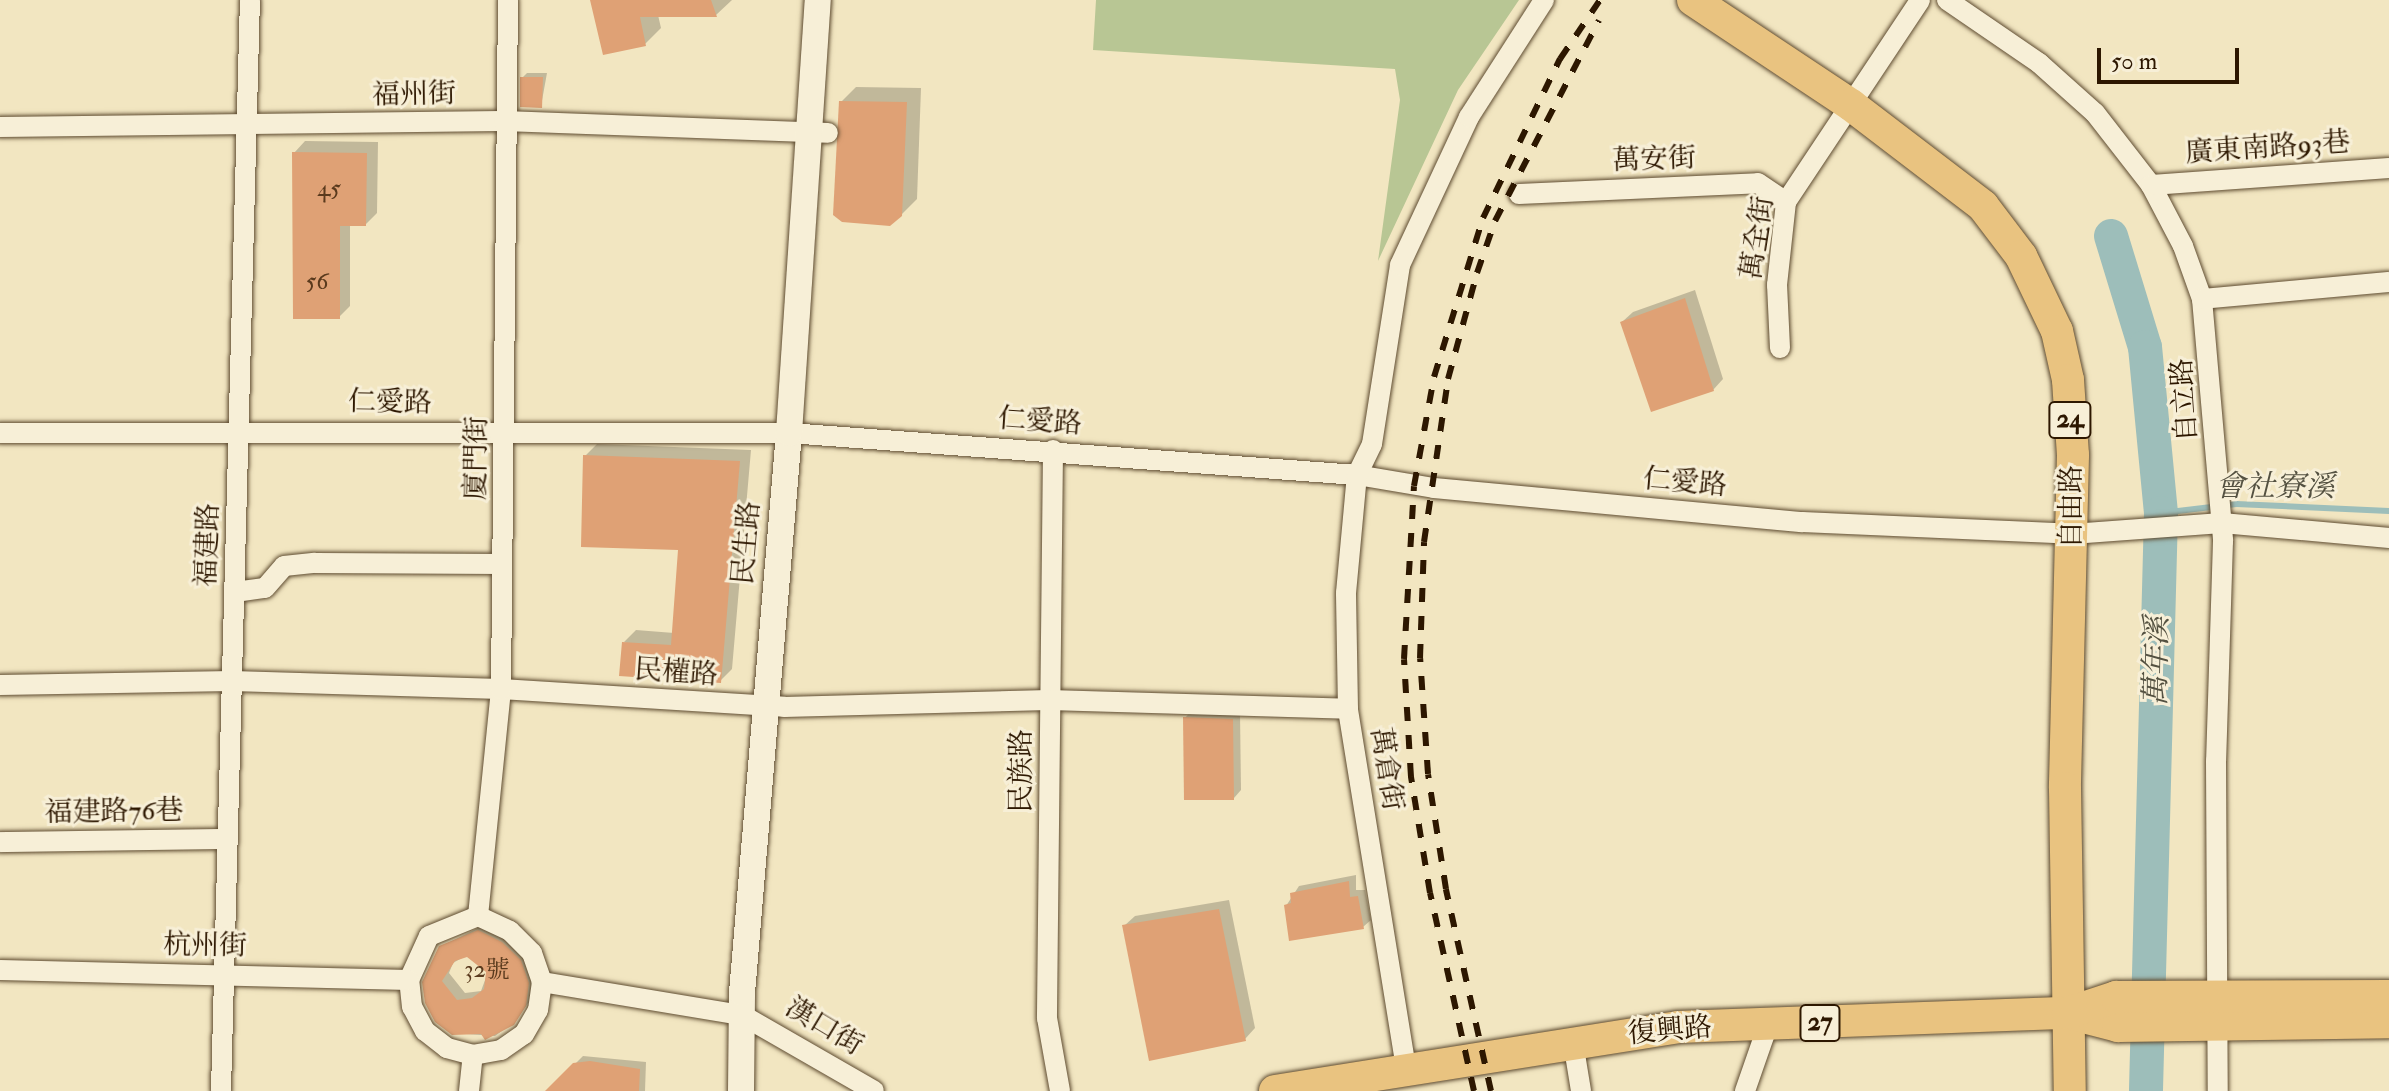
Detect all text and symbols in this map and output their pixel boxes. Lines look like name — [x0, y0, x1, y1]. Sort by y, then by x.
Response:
scale bar — [2101, 32, 2243, 82]
text: 50 m — [2111, 46, 2157, 77]
street label: 福州街 — [372, 77, 456, 113]
street label: 廣東南路93巷 — [2184, 125, 2352, 171]
street label: 萬安街 — [1611, 142, 1697, 178]
house number: 45 — [317, 175, 341, 203]
street label: 萬全街 — [1735, 194, 1781, 282]
house number: 56 — [306, 268, 328, 296]
street label: 自立路 — [2165, 357, 2205, 443]
street label: 仁愛路 — [348, 385, 432, 421]
road number: 24 — [2048, 398, 2092, 442]
street label: 仁愛路 — [997, 402, 1083, 442]
street label: 廈門街 — [459, 416, 495, 500]
street label: 仁愛路 — [1642, 463, 1728, 503]
street label: 自由路 — [2055, 465, 2089, 549]
water label: 會社寮溪 — [2215, 469, 2335, 505]
street label: 民生路 — [727, 500, 767, 586]
street label: 福建路 — [190, 502, 226, 588]
water label: 萬年溪 — [2138, 616, 2176, 706]
street label: 民權路 — [633, 653, 719, 693]
street label: 萬倉街 — [1363, 725, 1409, 813]
street label: 民族路 — [1005, 729, 1039, 813]
street label: 福建路76巷 — [44, 794, 184, 830]
street label: 杭州街 — [163, 928, 247, 964]
house number: 32號 — [464, 956, 510, 984]
street label: 漢口街 — [779, 991, 869, 1063]
road number: 27 — [1798, 1001, 1842, 1045]
street label: 復興路 — [1627, 1011, 1713, 1051]

